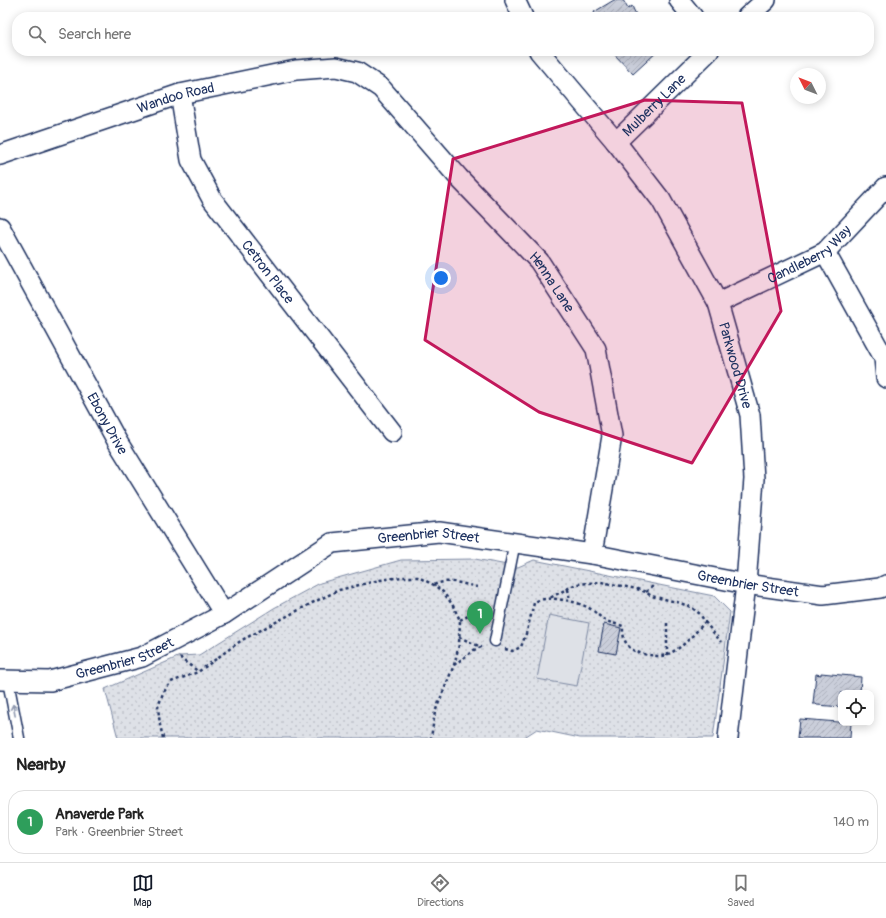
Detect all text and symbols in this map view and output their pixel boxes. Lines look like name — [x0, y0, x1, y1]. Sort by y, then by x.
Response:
search box — [12, 12, 874, 56]
icon: search — [26, 23, 48, 45]
text: Search here — [58, 25, 131, 44]
north arrow — [790, 68, 826, 104]
street label: Mulberry Lane — [619, 70, 689, 140]
street label: Wandoo Road — [135, 79, 216, 116]
street label: Candleberry Way — [764, 221, 854, 287]
street label: Cetron Place — [238, 236, 298, 307]
street label: Henna Lane — [526, 248, 578, 315]
your location — [431, 268, 451, 288]
street label: Parkwood Drive — [715, 320, 756, 410]
street label: Ebony Drive — [84, 390, 132, 458]
street label: Greenbrier Street — [377, 524, 481, 547]
street label: Greenbrier Street — [696, 566, 800, 600]
pin: 1 — [467, 601, 493, 634]
street label: Greenbrier Street — [74, 633, 177, 683]
map controls — [838, 690, 874, 726]
button: locate — [838, 690, 874, 726]
one-way arrow — [9, 704, 17, 717]
text: Nearby — [16, 754, 65, 775]
text: Anaverde Park — [55, 805, 144, 824]
text: 1 — [27, 814, 33, 830]
text: 140 m — [833, 814, 869, 830]
text: Park · Greenbrier Street — [55, 824, 183, 840]
tab: Map — [132, 872, 154, 909]
tab: Directions — [417, 872, 464, 909]
tab: Saved — [727, 872, 754, 909]

